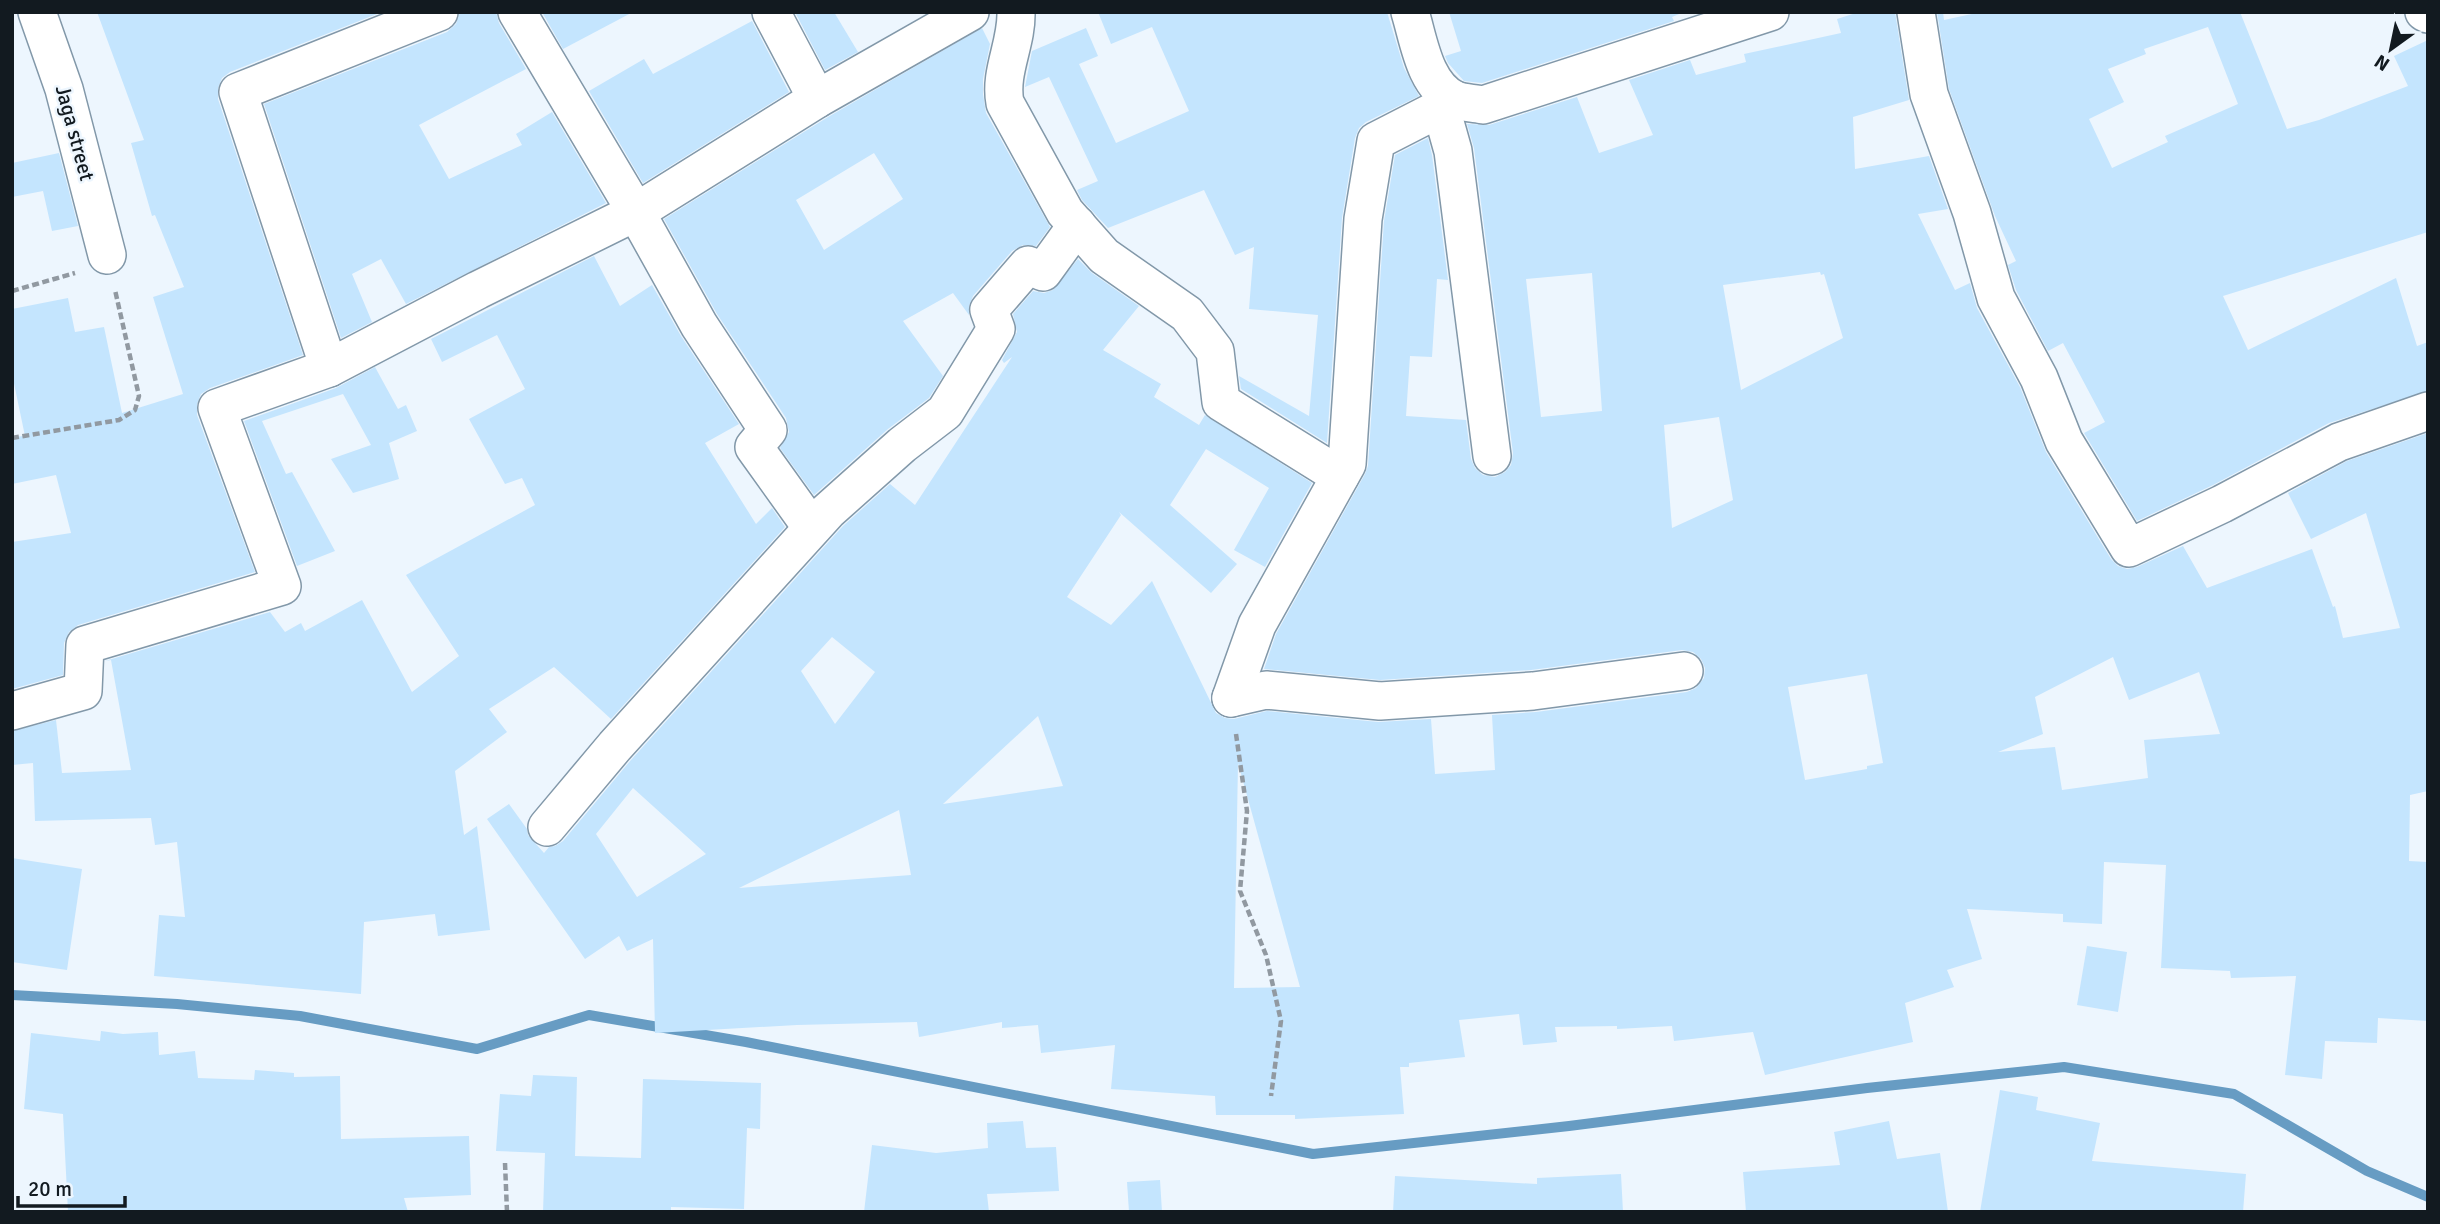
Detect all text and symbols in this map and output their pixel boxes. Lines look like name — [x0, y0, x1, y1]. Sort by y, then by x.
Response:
north arrow — [2356, 14, 2426, 84]
text: N — [2370, 49, 2394, 76]
street label: Jaga street — [50, 82, 100, 184]
scale bar — [18, 1164, 124, 1208]
text: 20 m — [28, 1176, 72, 1202]

